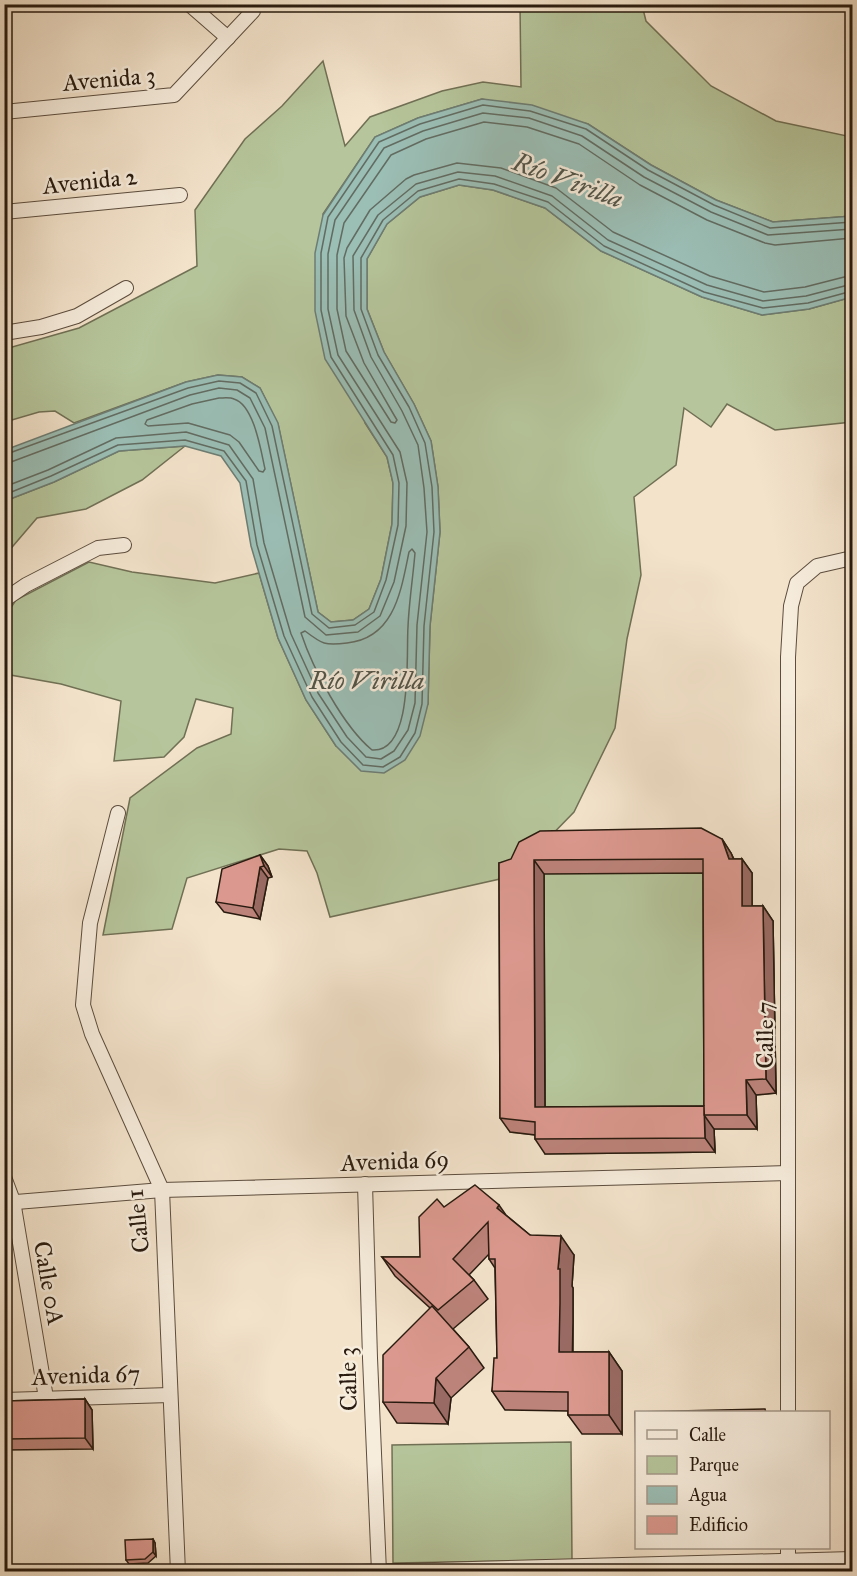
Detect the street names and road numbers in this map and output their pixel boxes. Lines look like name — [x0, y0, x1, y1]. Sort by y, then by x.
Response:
street label: Avenida 3 — [60, 60, 157, 98]
street label: Avenida 2 — [40, 161, 139, 201]
street label: Calle 7 — [750, 1001, 780, 1069]
street label: Avenida 69 — [339, 1144, 450, 1178]
street label: Calle 1 — [120, 1188, 156, 1254]
street label: Calle 0A — [27, 1239, 71, 1327]
street label: Calle 3 — [332, 1346, 364, 1412]
street label: Avenida 67 — [30, 1358, 141, 1392]

